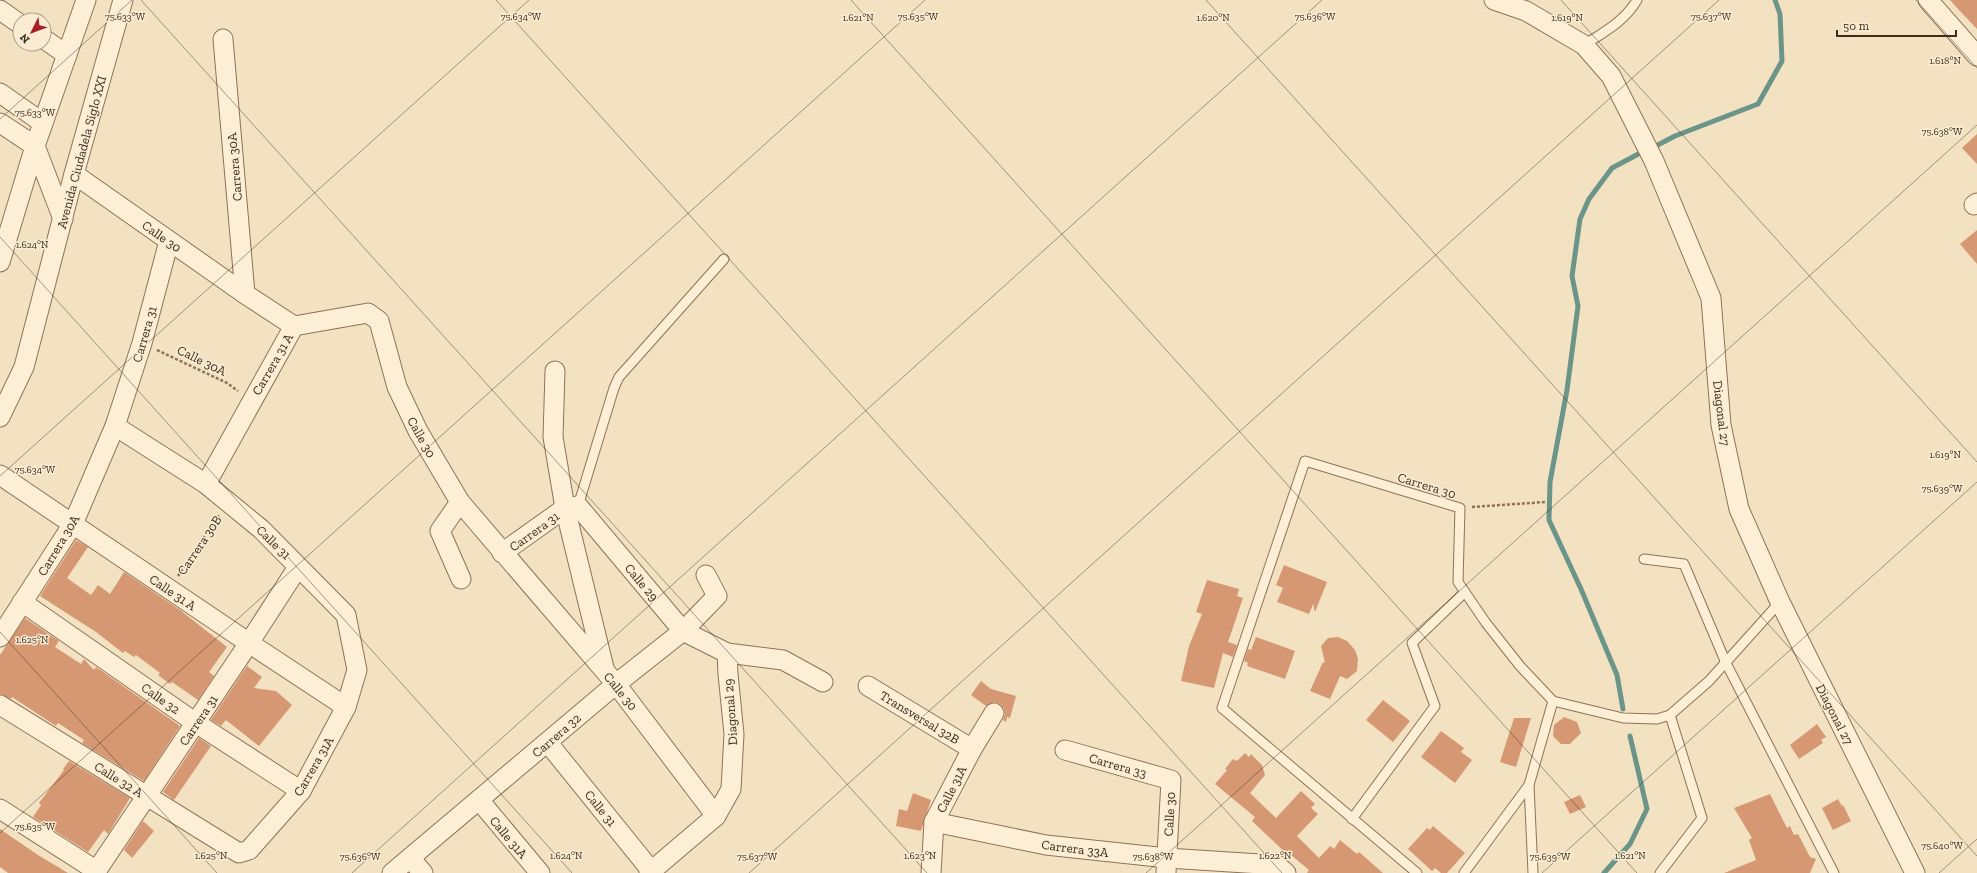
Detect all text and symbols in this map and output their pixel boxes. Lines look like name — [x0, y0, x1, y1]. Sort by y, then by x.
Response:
text: 75.633°W — [105, 11, 146, 23]
text: 75.634°W — [501, 11, 542, 23]
text: 75.635°W — [898, 11, 939, 23]
text: 75.636°W — [1295, 11, 1336, 23]
text: 75.637°W — [1691, 11, 1732, 23]
north arrow — [12, 12, 52, 52]
text: 1.621°N — [842, 12, 874, 24]
text: 1.620°N — [1196, 12, 1230, 24]
text: 1.619°N — [1551, 12, 1583, 24]
scale bar — [1837, 12, 1956, 38]
text: 50 m — [1843, 19, 1870, 33]
text: N — [17, 30, 33, 46]
text: 1.618°N — [1929, 55, 1961, 67]
street label: Avenida Ciudadela Siglo XXI — [54, 74, 109, 230]
text: 75.633°W — [15, 107, 56, 119]
text: 75.638°W — [1922, 126, 1963, 138]
street label: Carrera 30A — [224, 132, 245, 202]
street label: Calle 30 — [139, 218, 184, 255]
text: 1.624°N — [16, 239, 49, 251]
street label: Carrera 31 — [129, 304, 160, 364]
street label: Carrera 31 A — [249, 330, 296, 398]
street label: Calle 30A — [175, 342, 229, 379]
street label: Diagonal 27 — [1710, 379, 1733, 447]
street label: Calle 30 — [404, 414, 439, 460]
text: 1.619°N — [1929, 449, 1961, 461]
text: 75.634°W — [15, 464, 56, 476]
street label: Carrera 30 — [1396, 469, 1458, 501]
text: 75.639°W — [1922, 483, 1963, 495]
street label: Carrera 31 — [507, 508, 562, 554]
street label: Carrera 30A — [34, 512, 83, 578]
street label: Carrera 30B — [174, 513, 225, 578]
street label: Calle 31 — [253, 522, 294, 562]
street label: Calle 29 — [622, 561, 662, 604]
street label: Calle 31 A — [147, 571, 199, 614]
text: 1.625°N — [16, 634, 49, 646]
street label: Calle 30 — [601, 669, 640, 713]
street label: Diagonal 29 — [721, 678, 740, 746]
street label: Calle 32 — [139, 680, 183, 717]
street label: Diagonal 27 — [1813, 681, 1856, 747]
street label: Transversal 32B — [877, 688, 962, 747]
street label: Carrera 31 — [176, 692, 221, 748]
street label: Carrera 32 — [529, 710, 584, 761]
street label: Carrera 31A — [290, 733, 337, 799]
street label: Carrera 33 — [1087, 750, 1148, 781]
street label: Calle 32 A — [92, 759, 146, 801]
street label: Calle 31A — [933, 763, 970, 815]
street label: Calle 31 — [582, 787, 620, 829]
street label: Calle 30 — [1161, 791, 1178, 837]
street label: Calle 31A — [487, 813, 531, 862]
text: 75.635°W — [15, 821, 56, 833]
street label: Carrera 33A — [1041, 837, 1110, 860]
text: 75.640°W — [1921, 840, 1963, 852]
text: 1.625°N — [195, 850, 228, 862]
text: 1.624°N — [550, 850, 583, 862]
text: 1.623°N — [904, 850, 937, 862]
text: 1.622°N — [1259, 850, 1292, 862]
text: 1.621°N — [1614, 850, 1646, 862]
text: 75.636°W — [340, 851, 381, 863]
text: 75.637°W — [737, 851, 778, 863]
text: 75.638°W — [1133, 851, 1174, 863]
text: 75.639°W — [1530, 851, 1571, 863]

